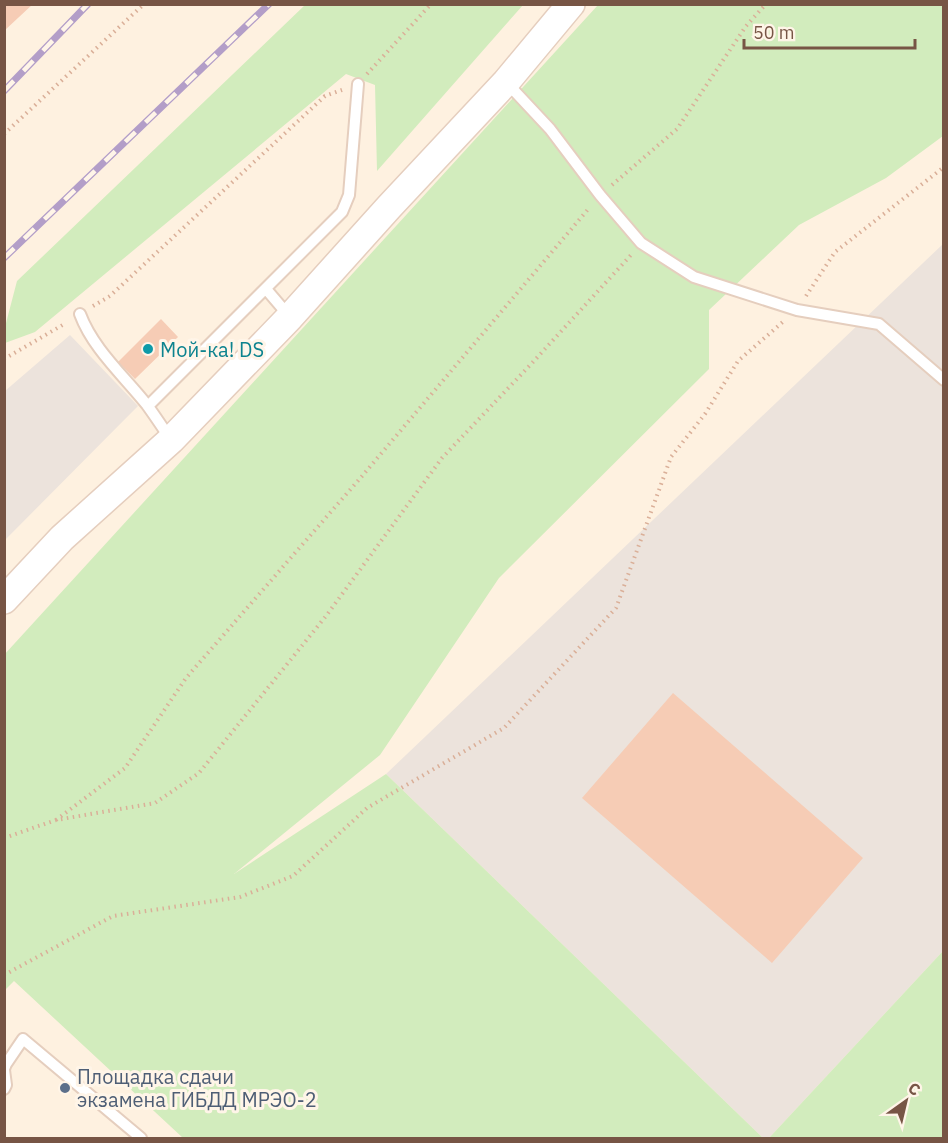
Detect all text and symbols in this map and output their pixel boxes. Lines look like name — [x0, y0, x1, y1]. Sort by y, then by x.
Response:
scale bar — [744, 12, 915, 50]
text: 50 m — [753, 21, 795, 44]
place label: Мой-ка! DS — [160, 336, 264, 363]
marker: Мой-ка! DS — [141, 342, 155, 356]
place label: Площадка сдачи экзамена ГИБДД МРЭО-2 — [77, 1063, 317, 1113]
north arrow — [876, 1071, 936, 1131]
text: С — [904, 1077, 924, 1100]
marker: Площадка сдачи экзамена ГИБДД МРЭО-2 — [58, 1081, 72, 1095]

